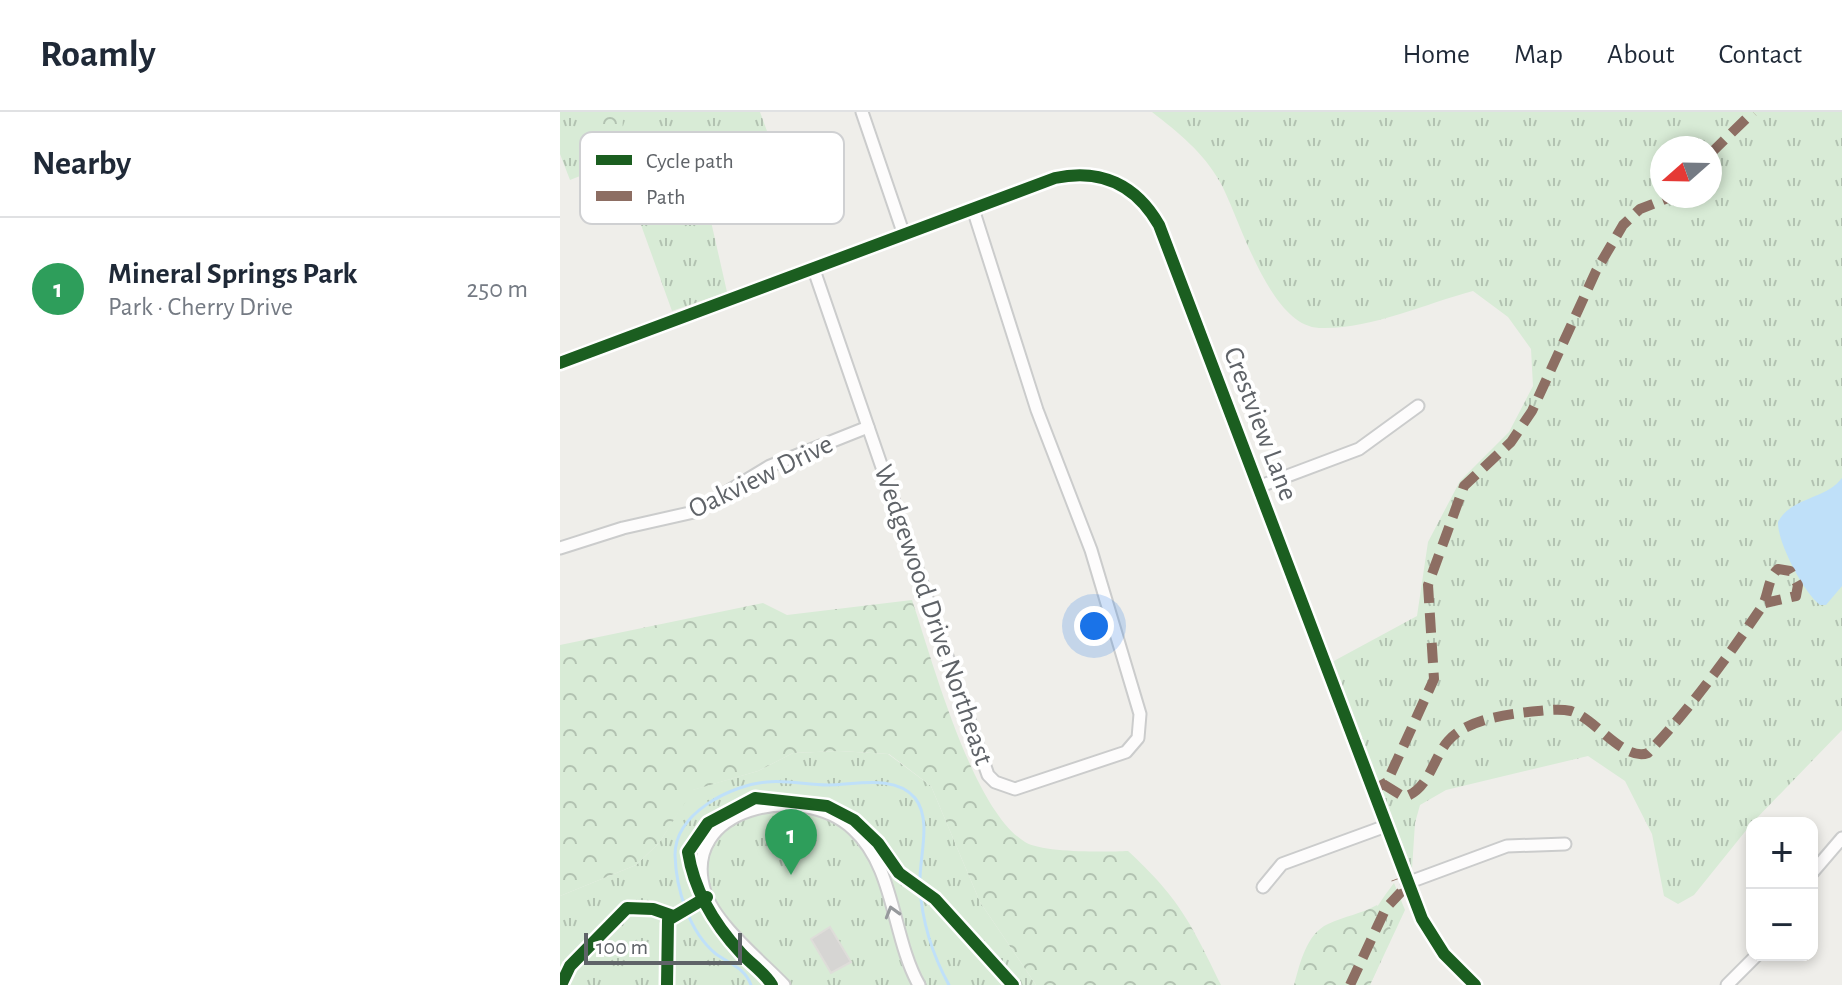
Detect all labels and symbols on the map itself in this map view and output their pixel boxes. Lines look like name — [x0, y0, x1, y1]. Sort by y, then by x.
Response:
legend — [580, 132, 844, 224]
north arrow — [1650, 136, 1722, 208]
text: Cycle path — [646, 150, 734, 172]
text: Path — [646, 186, 686, 208]
street label: Crestview Lane — [1218, 343, 1302, 505]
street label: Oakview Drive — [684, 430, 838, 524]
street label: Wedgewood Drive Northeast — [868, 461, 998, 769]
your location — [1074, 606, 1114, 646]
pin: 1 — [765, 809, 817, 875]
one-way arrow — [885, 906, 901, 920]
scale bar — [584, 929, 742, 965]

